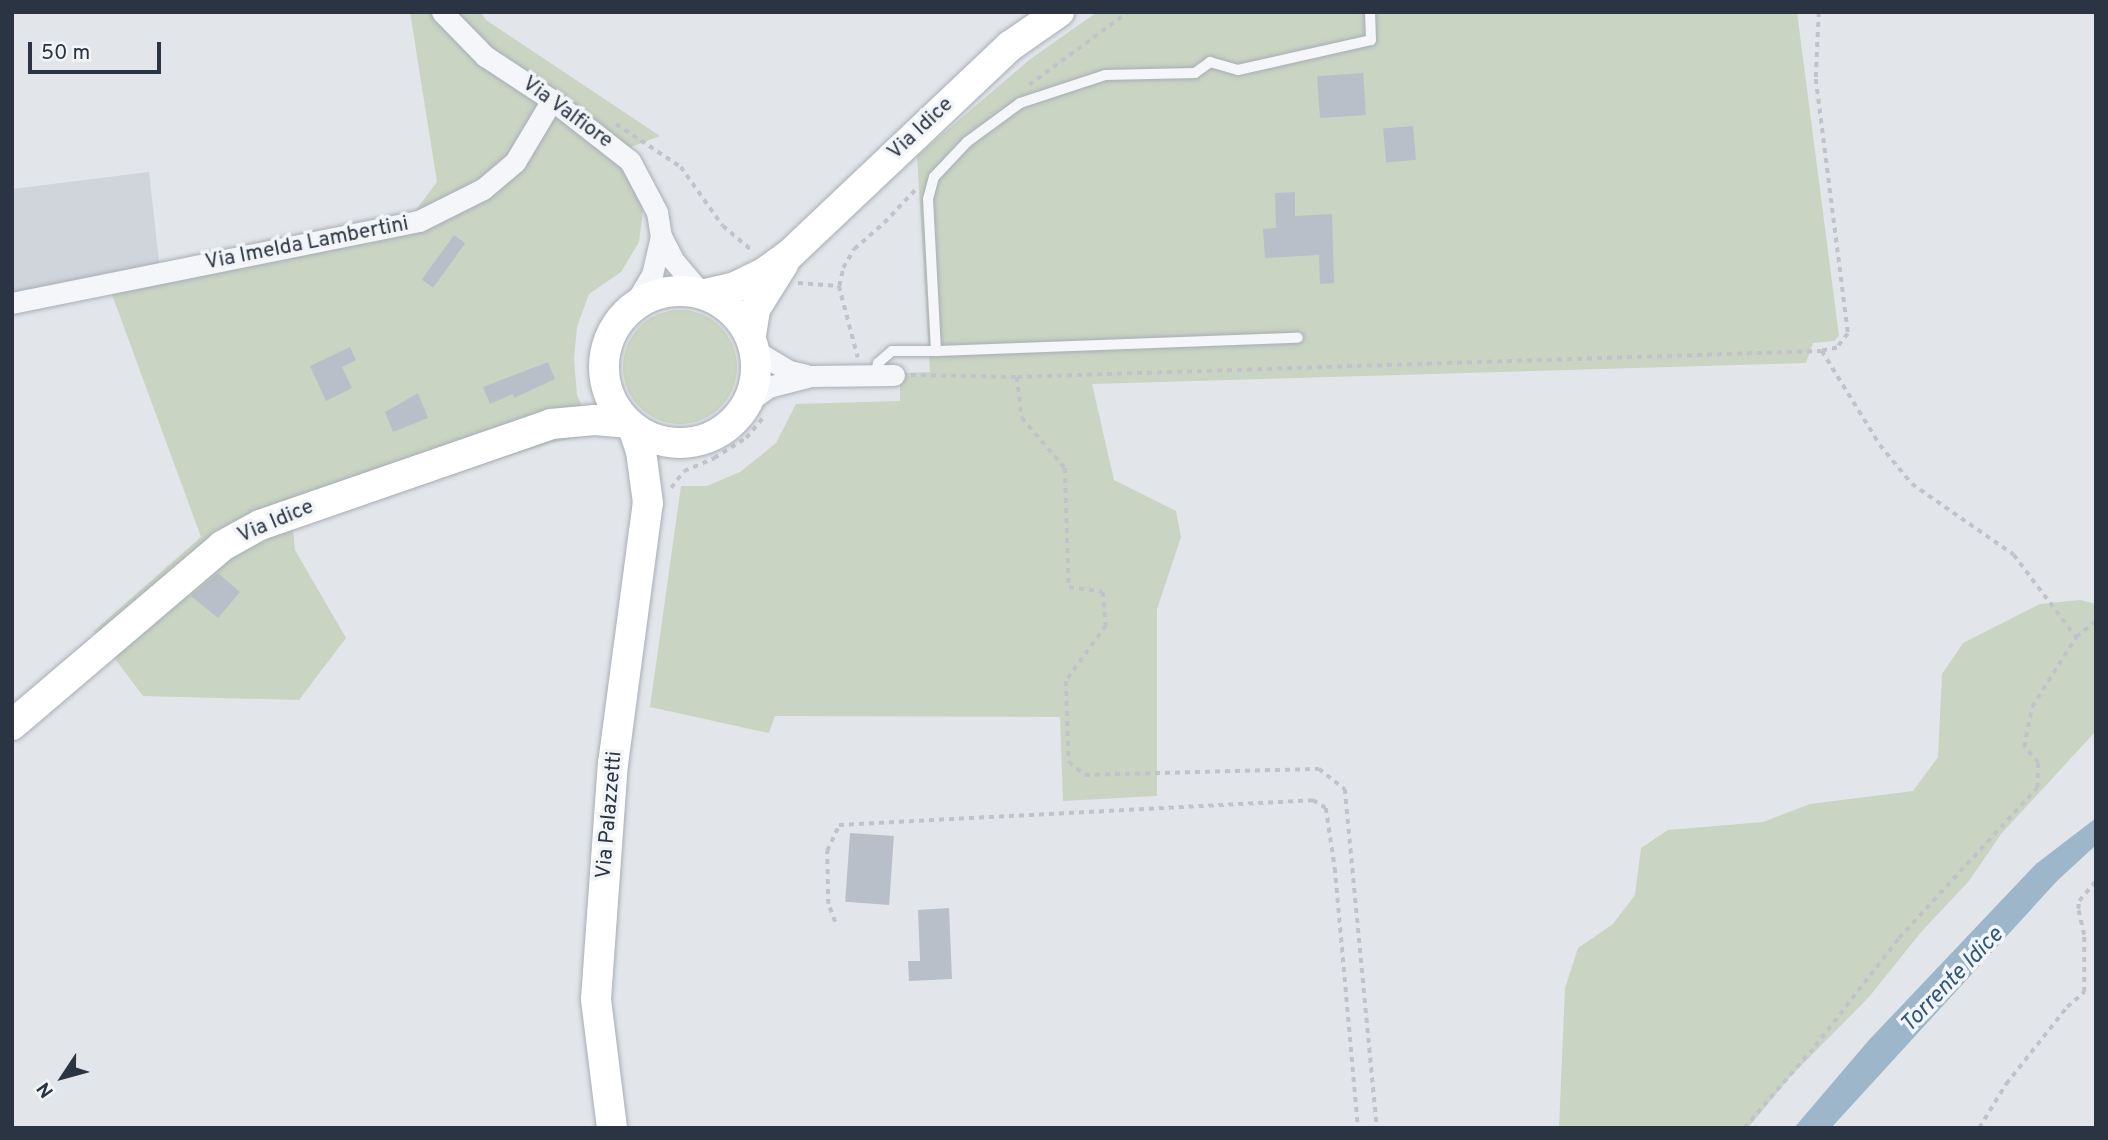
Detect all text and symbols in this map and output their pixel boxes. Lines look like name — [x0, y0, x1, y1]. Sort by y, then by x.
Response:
scale bar — [32, 28, 164, 72]
text: 50 m — [41, 40, 90, 67]
street label: Via Valfiore — [516, 71, 618, 155]
street label: Via Idice — [883, 92, 959, 166]
street label: Via Imelda Lambertini — [203, 212, 411, 276]
street label: Via Idice — [234, 495, 318, 549]
street label: Via Palazzetti — [592, 750, 628, 880]
water label: Torrente Idice — [1896, 923, 2010, 1039]
north arrow — [28, 1042, 98, 1112]
text: N — [32, 1077, 60, 1102]

